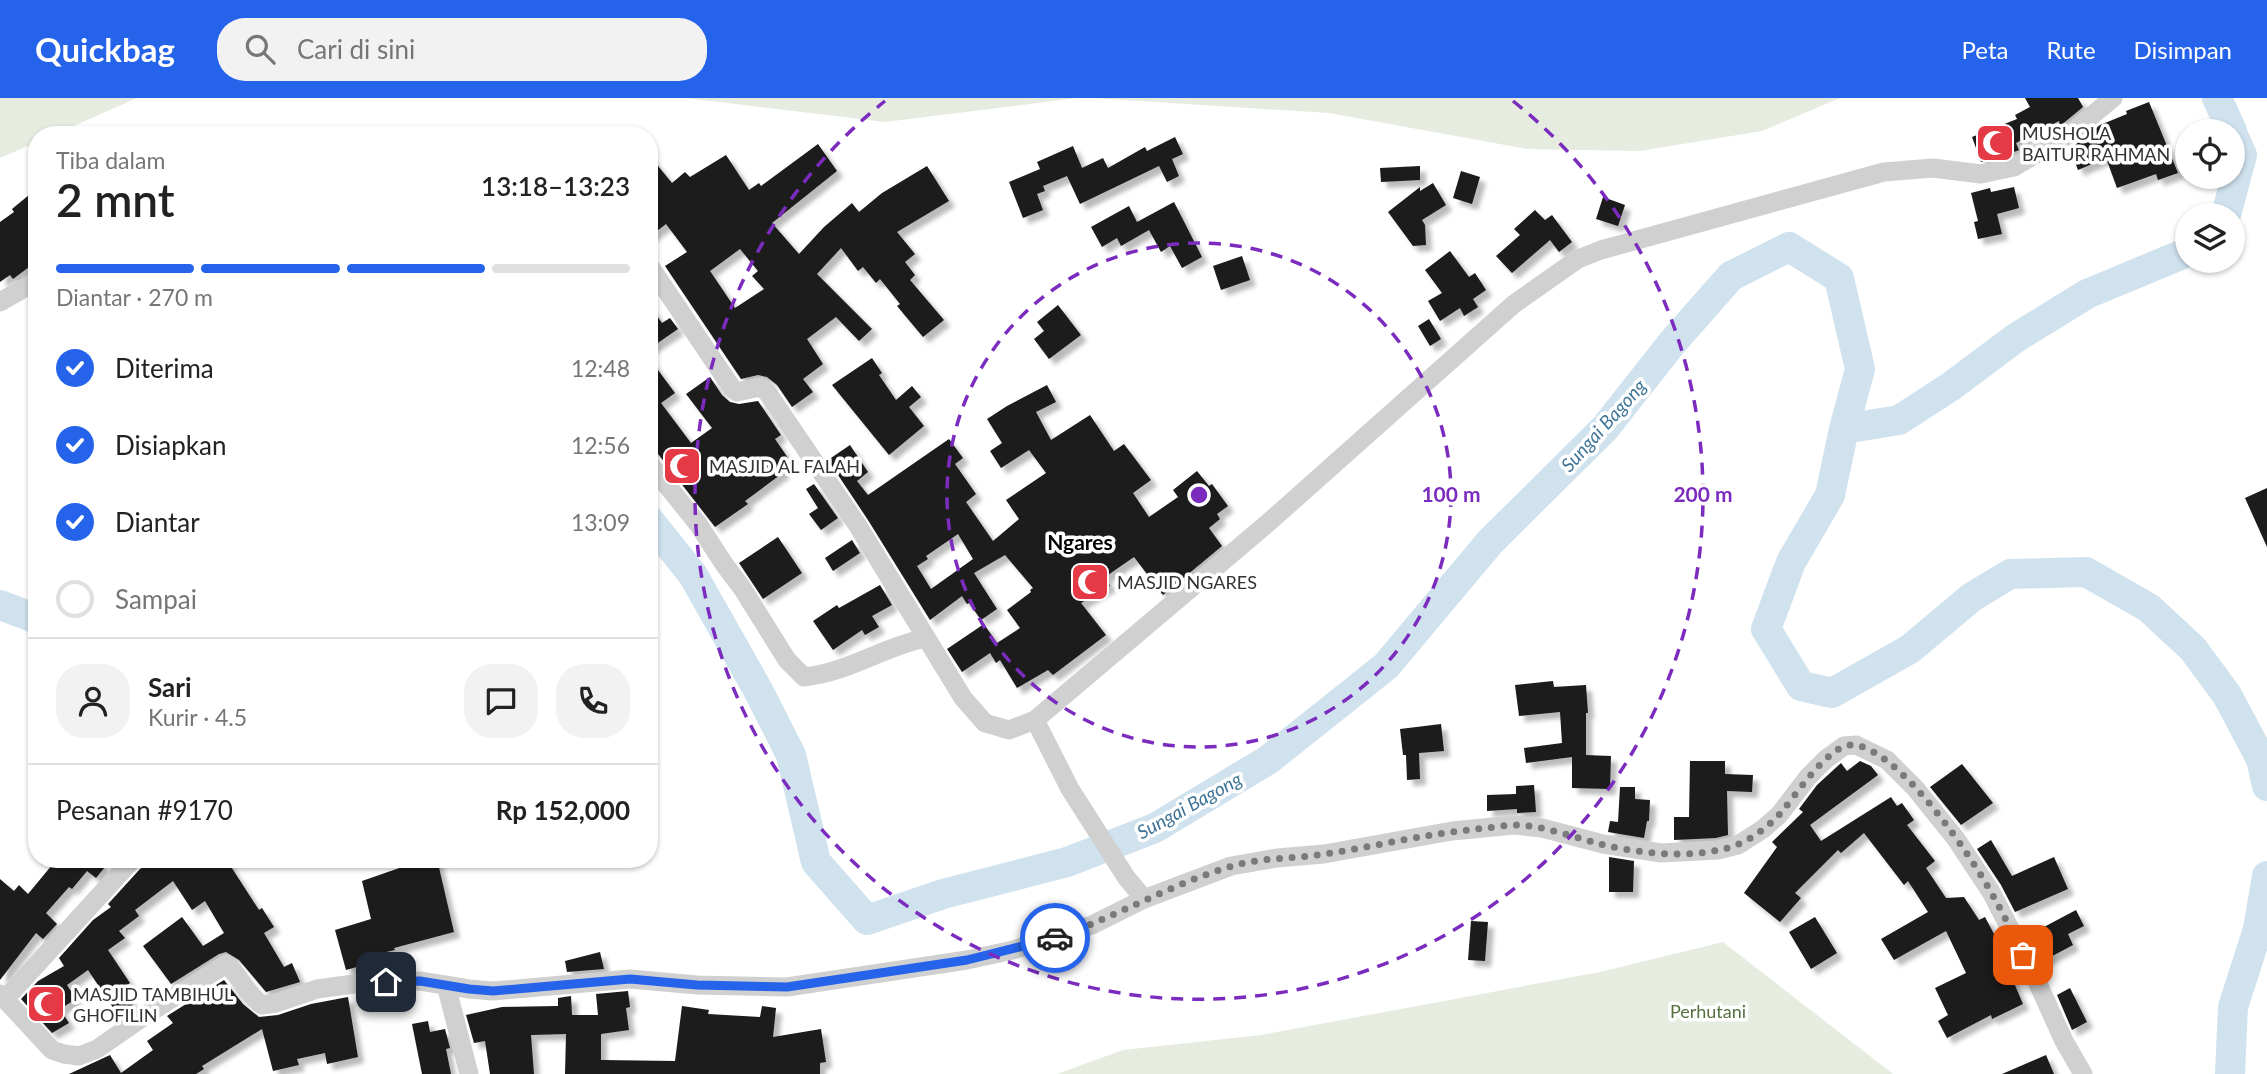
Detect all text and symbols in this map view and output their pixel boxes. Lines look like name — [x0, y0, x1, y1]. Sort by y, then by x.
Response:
search box — [217, 18, 707, 81]
text: Quickbag — [35, 29, 175, 69]
icon: search — [241, 30, 279, 68]
text: Cari di sini — [297, 33, 415, 65]
text: Peta — [1962, 35, 2008, 64]
text: Rute — [2046, 35, 2096, 64]
text: Disimpan — [2134, 35, 2232, 64]
map controls — [2175, 119, 2245, 273]
button: locate — [2175, 119, 2245, 189]
mosque icon: MUSHOLA BAITUR RAHMAN — [1974, 122, 2016, 164]
place label: MUSHOLA BAITUR RAHMAN — [2022, 122, 2170, 165]
text: Tiba dalam — [56, 146, 165, 174]
text: 13:18–13:23 — [481, 170, 630, 202]
text: 2 mnt — [56, 172, 175, 227]
button: layers — [2175, 203, 2245, 273]
text: Diantar · 270 m — [56, 283, 213, 311]
icon: check — [56, 349, 94, 387]
text: Diterima — [115, 352, 214, 384]
text: 12:48 — [571, 354, 630, 382]
water label: Sungai Bagong — [1556, 374, 1651, 476]
icon: check — [56, 426, 94, 464]
text: Disiapkan — [115, 429, 226, 461]
text: 12:56 — [571, 431, 630, 459]
mosque icon: MASJID AL FALAH — [661, 445, 703, 487]
place label: MASJID AL FALAH — [709, 455, 860, 477]
text: 100 m — [1421, 481, 1481, 506]
text: 200 m — [1673, 481, 1733, 506]
centre of rings — [1187, 483, 1211, 507]
icon: check — [56, 503, 94, 541]
text: Diantar — [115, 506, 200, 538]
text: 13:09 — [571, 508, 630, 536]
district label: Ngares — [1047, 529, 1113, 554]
mosque icon: MASJID NGARES — [1069, 561, 1111, 603]
place label: MASJID NGARES — [1117, 571, 1257, 593]
text: Sampai — [115, 583, 197, 615]
button: person — [56, 664, 130, 738]
button: chat — [464, 664, 538, 738]
button: phone — [556, 664, 630, 738]
text: Sari — [148, 671, 192, 703]
text: Kurir · 4.5 — [148, 703, 247, 731]
water label: Sungai Bagong — [1133, 766, 1246, 843]
text: Pesanan #9170 — [56, 794, 233, 826]
text: Rp 152,000 — [496, 794, 630, 826]
courier — [1020, 903, 1090, 973]
icon: car — [1036, 919, 1074, 957]
pin — [1993, 925, 2053, 985]
icon: bag — [2004, 936, 2042, 974]
pin — [356, 952, 416, 1012]
icon: home — [367, 963, 405, 1001]
mosque icon: MASJID TAMBIHUL GHOFILIN — [25, 983, 67, 1025]
place label: MASJID TAMBIHUL GHOFILIN — [73, 983, 233, 1026]
park label: Perhutani — [1670, 1000, 1746, 1022]

